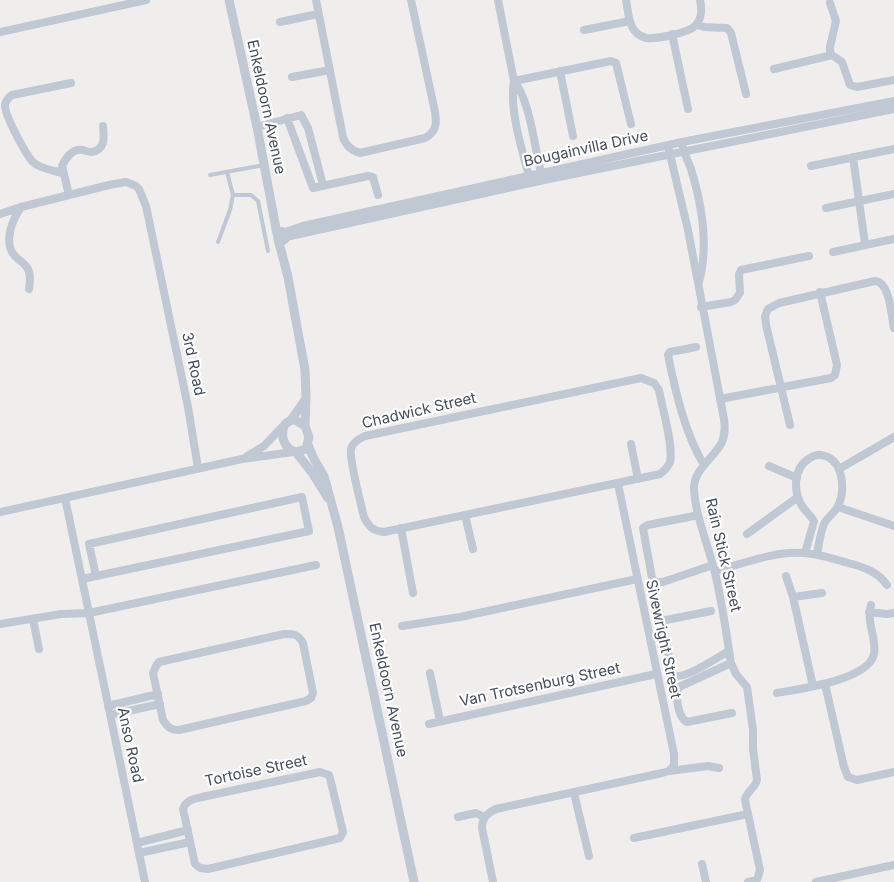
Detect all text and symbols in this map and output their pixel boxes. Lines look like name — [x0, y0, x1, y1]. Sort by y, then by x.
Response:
street label: Enkeldoorn Avenue — [243, 38, 289, 176]
street label: Bougainvilla Drive — [522, 127, 650, 171]
street label: 3rd Road — [178, 331, 208, 397]
street label: Chadwick Street — [360, 389, 478, 433]
street label: Rain Stick Street — [701, 496, 745, 614]
street label: Sivewright Street — [642, 578, 684, 700]
street label: Enkeldoorn Avenue — [365, 621, 411, 759]
street label: Van Trotsenburg Street — [458, 659, 622, 711]
street label: Anso Road — [113, 706, 147, 784]
street label: Tortoise Street — [203, 751, 309, 791]

